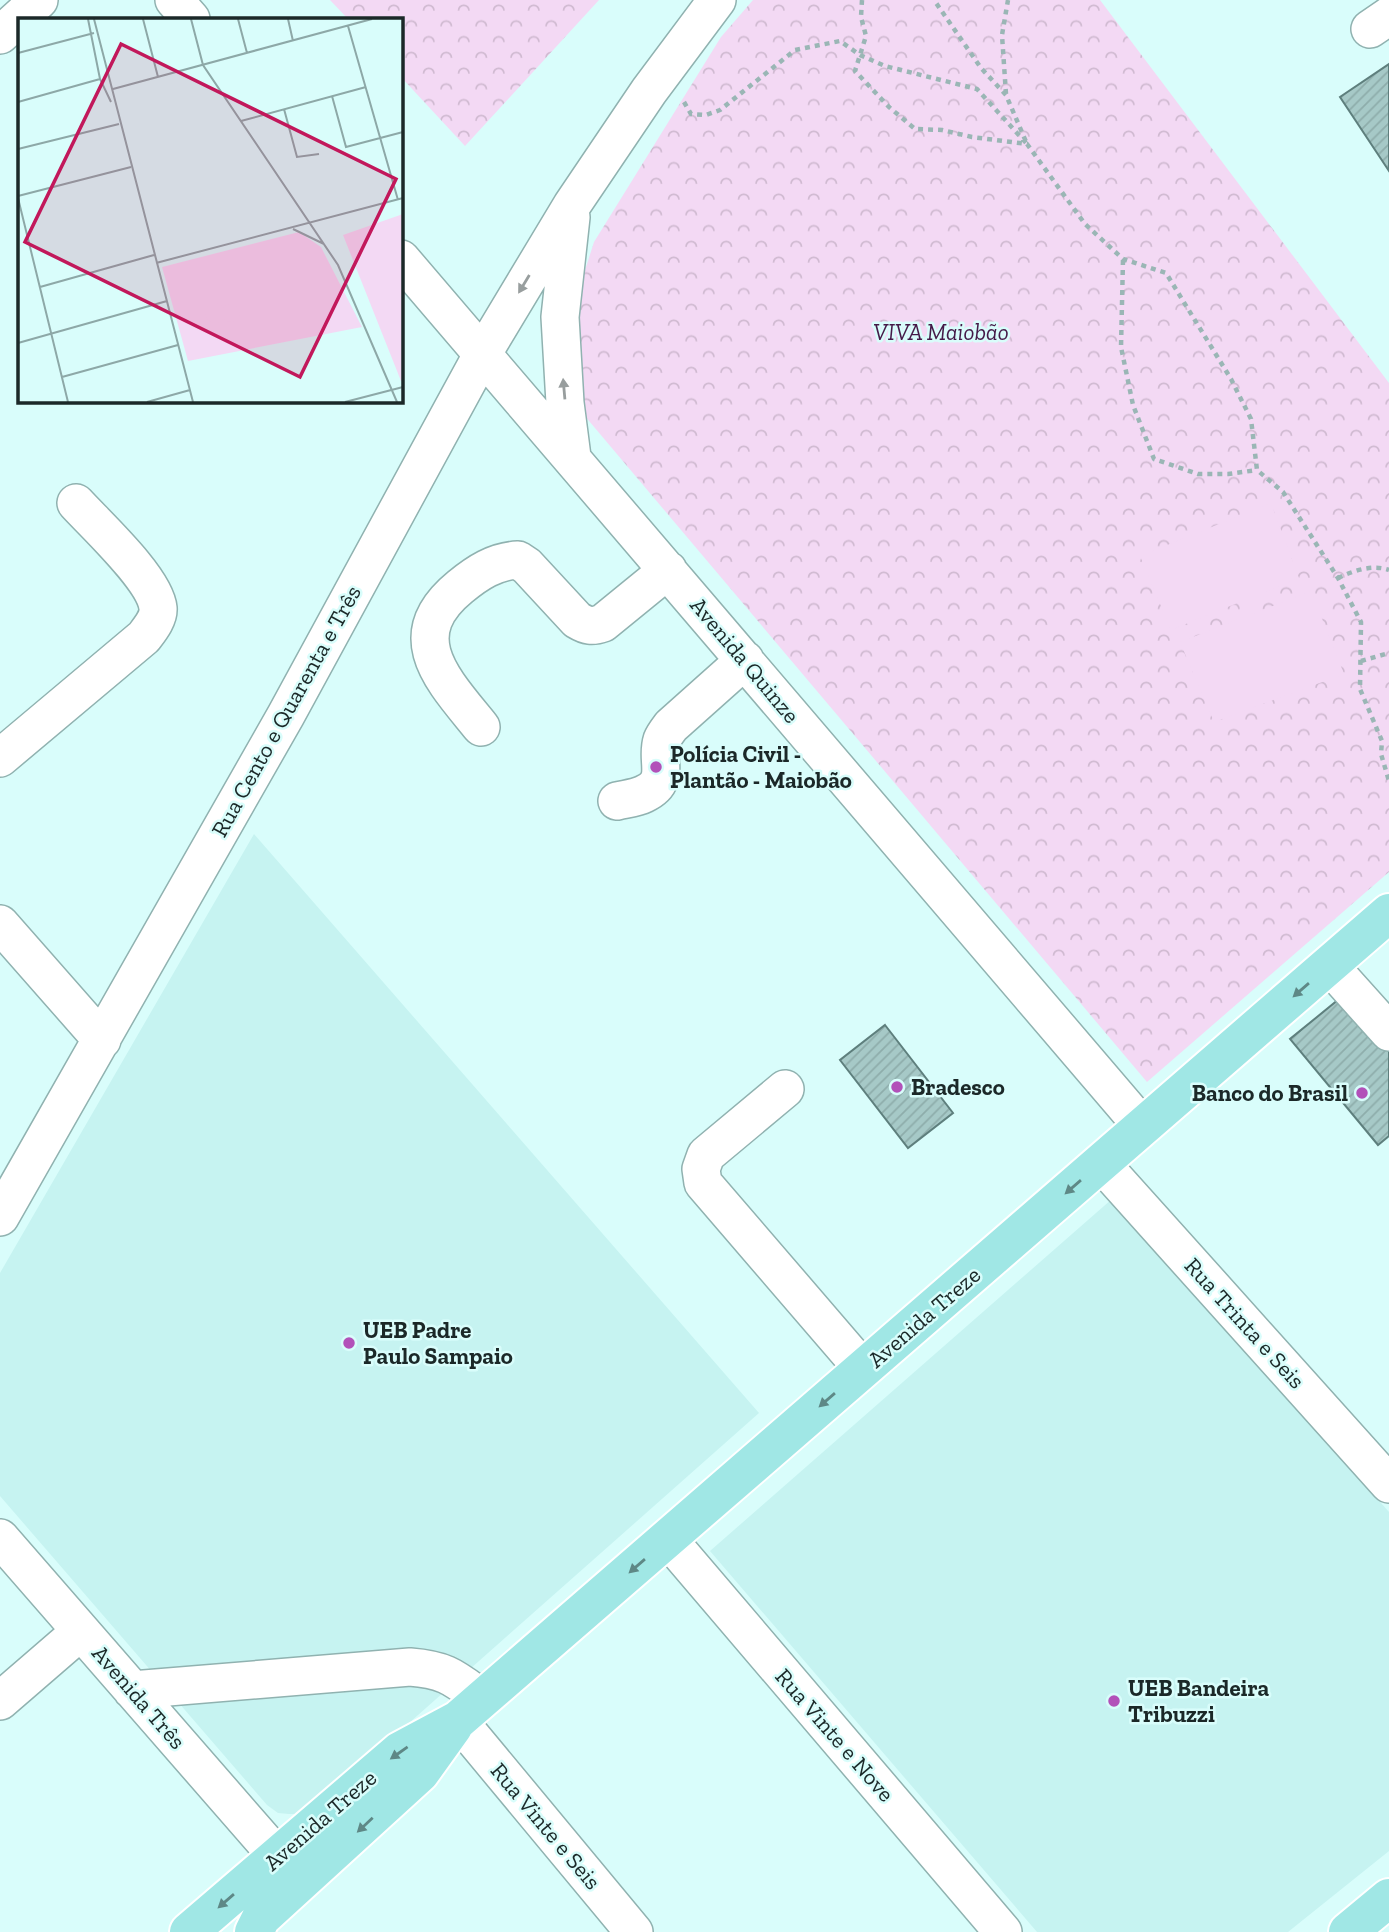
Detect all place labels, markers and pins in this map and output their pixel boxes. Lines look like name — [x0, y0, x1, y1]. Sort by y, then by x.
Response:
place label: Polícia Civil - Plantão - Maiobão — [670, 740, 852, 794]
marker: Polícia Civil - Plantão - Maiobão — [648, 759, 664, 775]
place label: Bradesco — [911, 1073, 1005, 1101]
marker: Bradesco — [889, 1079, 905, 1095]
place label: Banco do Brasil — [1192, 1079, 1348, 1107]
marker: Banco do Brasil — [1354, 1085, 1370, 1101]
place label: UEB Padre Paulo Sampaio — [363, 1316, 513, 1370]
marker: UEB Padre Paulo Sampaio — [341, 1335, 357, 1351]
place label: UEB Bandeira Tribuzzi — [1128, 1674, 1270, 1728]
marker: UEB Bandeira Tribuzzi — [1106, 1693, 1122, 1709]

